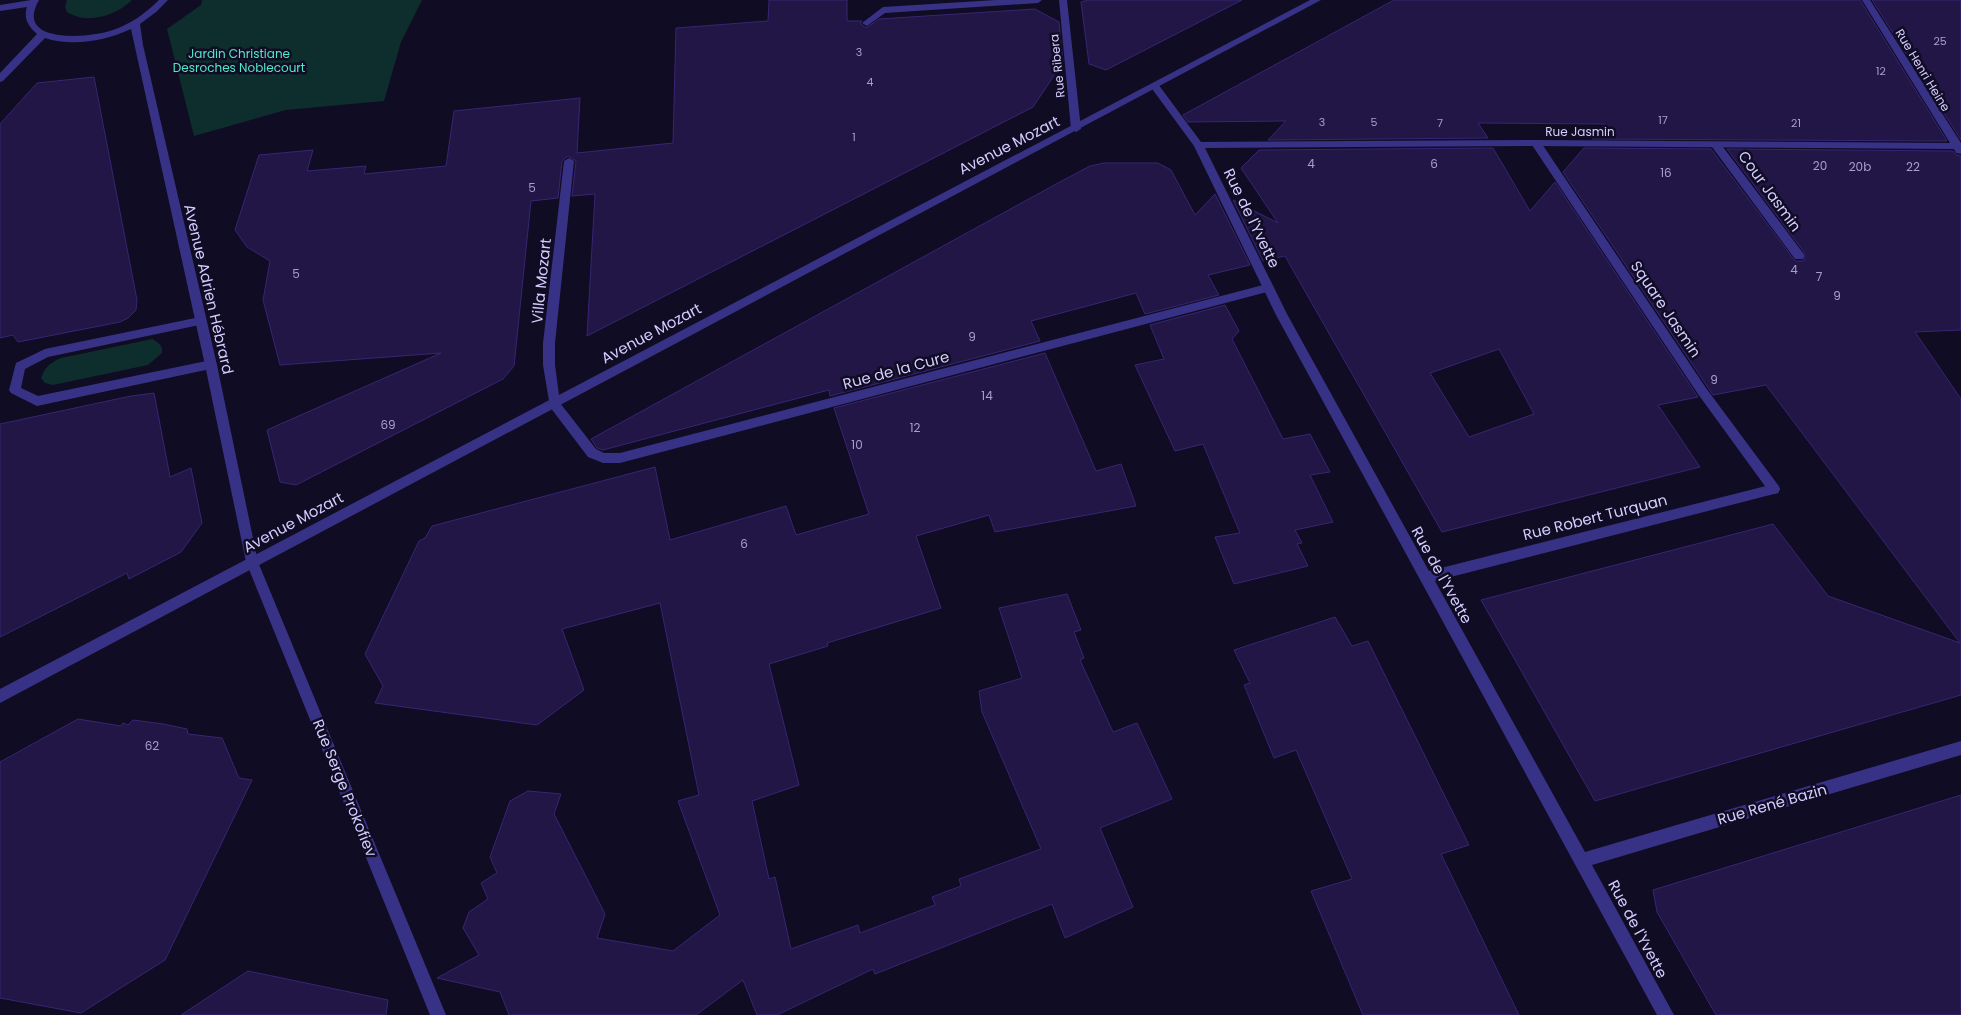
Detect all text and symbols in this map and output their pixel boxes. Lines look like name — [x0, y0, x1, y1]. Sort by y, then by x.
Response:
street label: Rue Henri Heine — [1892, 26, 1954, 114]
street label: Rue Ribera — [1045, 33, 1069, 99]
house number: 25 — [1933, 33, 1947, 49]
house number: 3 — [856, 44, 862, 60]
park label: Jardin Christiane Desroches Noblecourt — [173, 45, 305, 76]
house number: 12 — [1876, 63, 1886, 79]
house number: 4 — [867, 74, 874, 90]
street label: Avenue Mozart — [955, 110, 1063, 180]
house number: 17 — [1658, 112, 1668, 128]
house number: 3 — [1319, 114, 1325, 130]
house number: 5 — [1371, 114, 1378, 130]
house number: 7 — [1437, 115, 1443, 131]
house number: 21 — [1791, 115, 1801, 131]
street label: Rue Jasmin — [1545, 123, 1615, 140]
house number: 1 — [852, 129, 856, 145]
street label: Cour Jasmin — [1734, 146, 1806, 236]
house number: 4 — [1307, 155, 1315, 172]
house number: 6 — [1430, 155, 1438, 172]
house number: 20 — [1813, 157, 1827, 174]
house number: 20b — [1849, 158, 1871, 175]
house number: 22 — [1906, 158, 1920, 175]
house number: 16 — [1660, 164, 1672, 181]
street label: Rue de l'Yvette — [1219, 165, 1285, 271]
house number: 5 — [528, 179, 536, 196]
street label: Avenue Adrien Hébrard — [179, 202, 239, 376]
street label: Villa Mozart — [526, 237, 556, 325]
street label: Square Jasmin — [1626, 257, 1706, 361]
house number: 4 — [1790, 261, 1798, 278]
house number: 5 — [292, 265, 300, 282]
house number: 7 — [1816, 268, 1823, 285]
house number: 9 — [1833, 287, 1841, 304]
street label: Avenue Mozart — [597, 298, 705, 368]
house number: 9 — [968, 328, 976, 345]
street label: Rue de la Cure — [840, 346, 952, 394]
house number: 9 — [1710, 371, 1718, 388]
house number: 14 — [981, 387, 993, 404]
house number: 69 — [380, 416, 396, 433]
house number: 12 — [910, 419, 920, 436]
house number: 10 — [851, 436, 863, 453]
street label: Avenue Mozart — [239, 487, 347, 557]
street label: Rue Robert Turquan — [1521, 489, 1669, 545]
street label: Rue de l'Yvette — [1407, 523, 1477, 627]
house number: 6 — [740, 535, 748, 552]
street label: Rue Serge Prokofiev — [308, 716, 382, 860]
house number: 62 — [145, 737, 159, 754]
street label: Rue René Bazin — [1715, 778, 1829, 830]
street label: Rue de l'Yvette — [1603, 876, 1673, 982]

